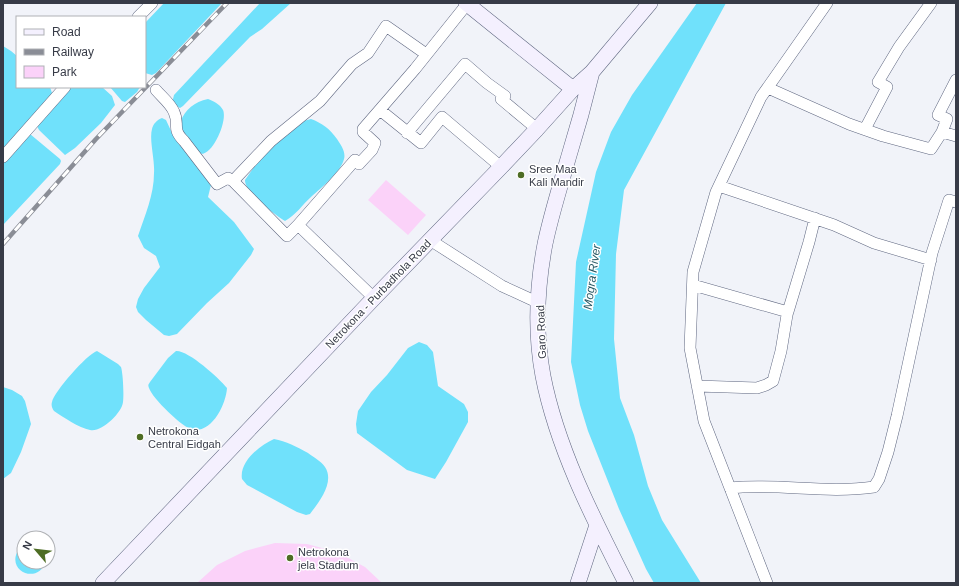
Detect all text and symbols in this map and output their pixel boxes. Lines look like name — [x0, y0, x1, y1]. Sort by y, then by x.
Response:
legend — [16, 16, 146, 88]
text: Road — [52, 25, 81, 39]
text: Railway — [52, 45, 94, 59]
text: Park — [52, 65, 78, 79]
place label: Sree Maa Kali Mandir — [529, 163, 584, 188]
marker: Sree Maa Kali Mandir — [516, 170, 526, 180]
street label: Netrokona - Purbadhola Road — [323, 237, 433, 351]
water label: Mogra River — [581, 243, 604, 310]
street label: Garo Road — [534, 305, 548, 359]
place label: Netrokona Central Eidgah — [148, 425, 221, 450]
marker: Netrokona Central Eidgah — [135, 432, 145, 442]
north arrow — [16, 530, 56, 570]
text: N — [20, 539, 34, 552]
place label: Netrokona jela Stadium — [297, 546, 359, 571]
marker: Netrokona jela Stadium — [285, 553, 295, 563]

